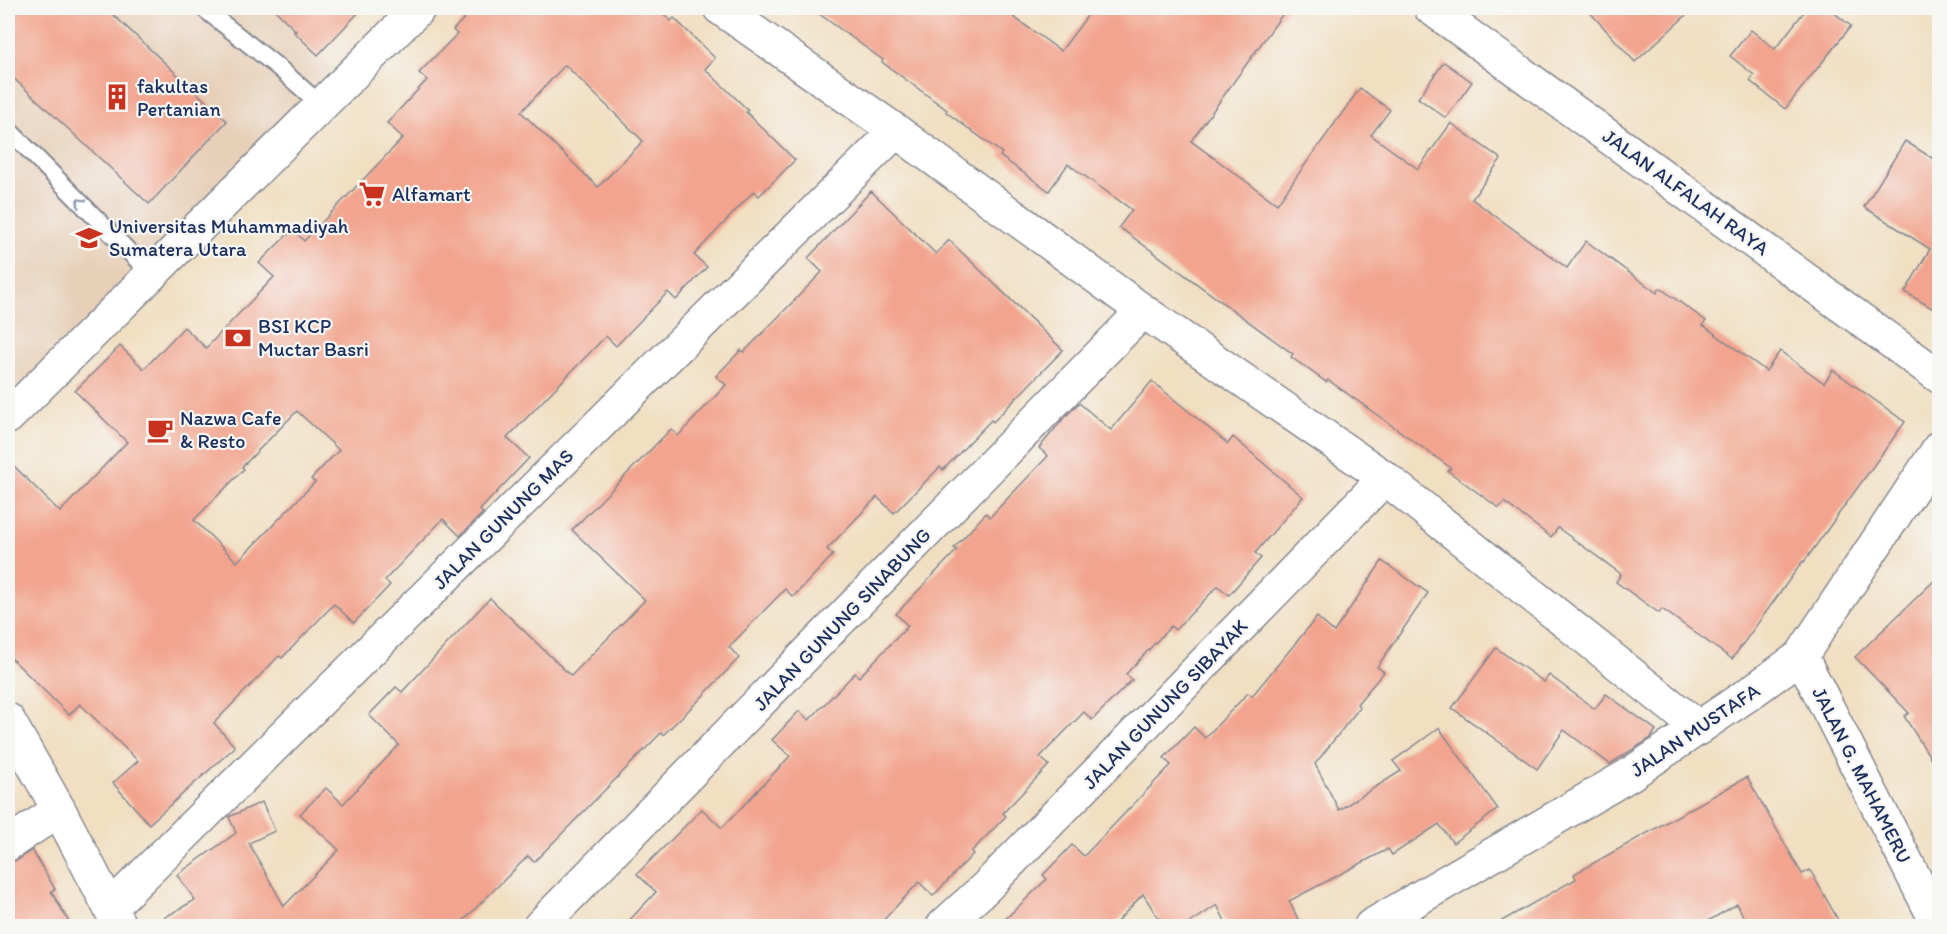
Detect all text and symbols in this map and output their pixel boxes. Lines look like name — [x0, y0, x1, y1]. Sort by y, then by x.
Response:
place label: fakultas Pertanian — [137, 74, 221, 121]
building icon: fakultas Pertanian — [102, 82, 132, 112]
street label: JALAN ALFALAH RAYA — [1598, 124, 1774, 261]
supermarket icon: Alfamart — [357, 179, 387, 209]
place label: Alfamart — [392, 182, 471, 206]
one-way arrow — [77, 199, 88, 210]
place label: Universitas Muhammadiyah Sumatera Utara — [109, 214, 349, 261]
school or university icon: Universitas Muhammadiyah Sumatera Utara — [74, 223, 104, 253]
place label: BSI KCP Muctar Basri — [258, 314, 369, 361]
bank icon: BSI KCP Muctar Basri — [223, 323, 253, 353]
place label: Nazwa Cafe & Resto — [180, 406, 282, 453]
cafe icon: Nazwa Cafe & Resto — [145, 415, 175, 445]
street label: JALAN GUNUNG MAS — [428, 444, 578, 594]
street label: JALAN GUNUNG SINABUNG — [748, 523, 936, 715]
street label: JALAN GUNUNG SIBAYAK — [1078, 614, 1253, 794]
street label: JALAN MUSTAFA — [1626, 678, 1764, 782]
street label: JALAN G. MAHAMERU — [1807, 683, 1917, 867]

